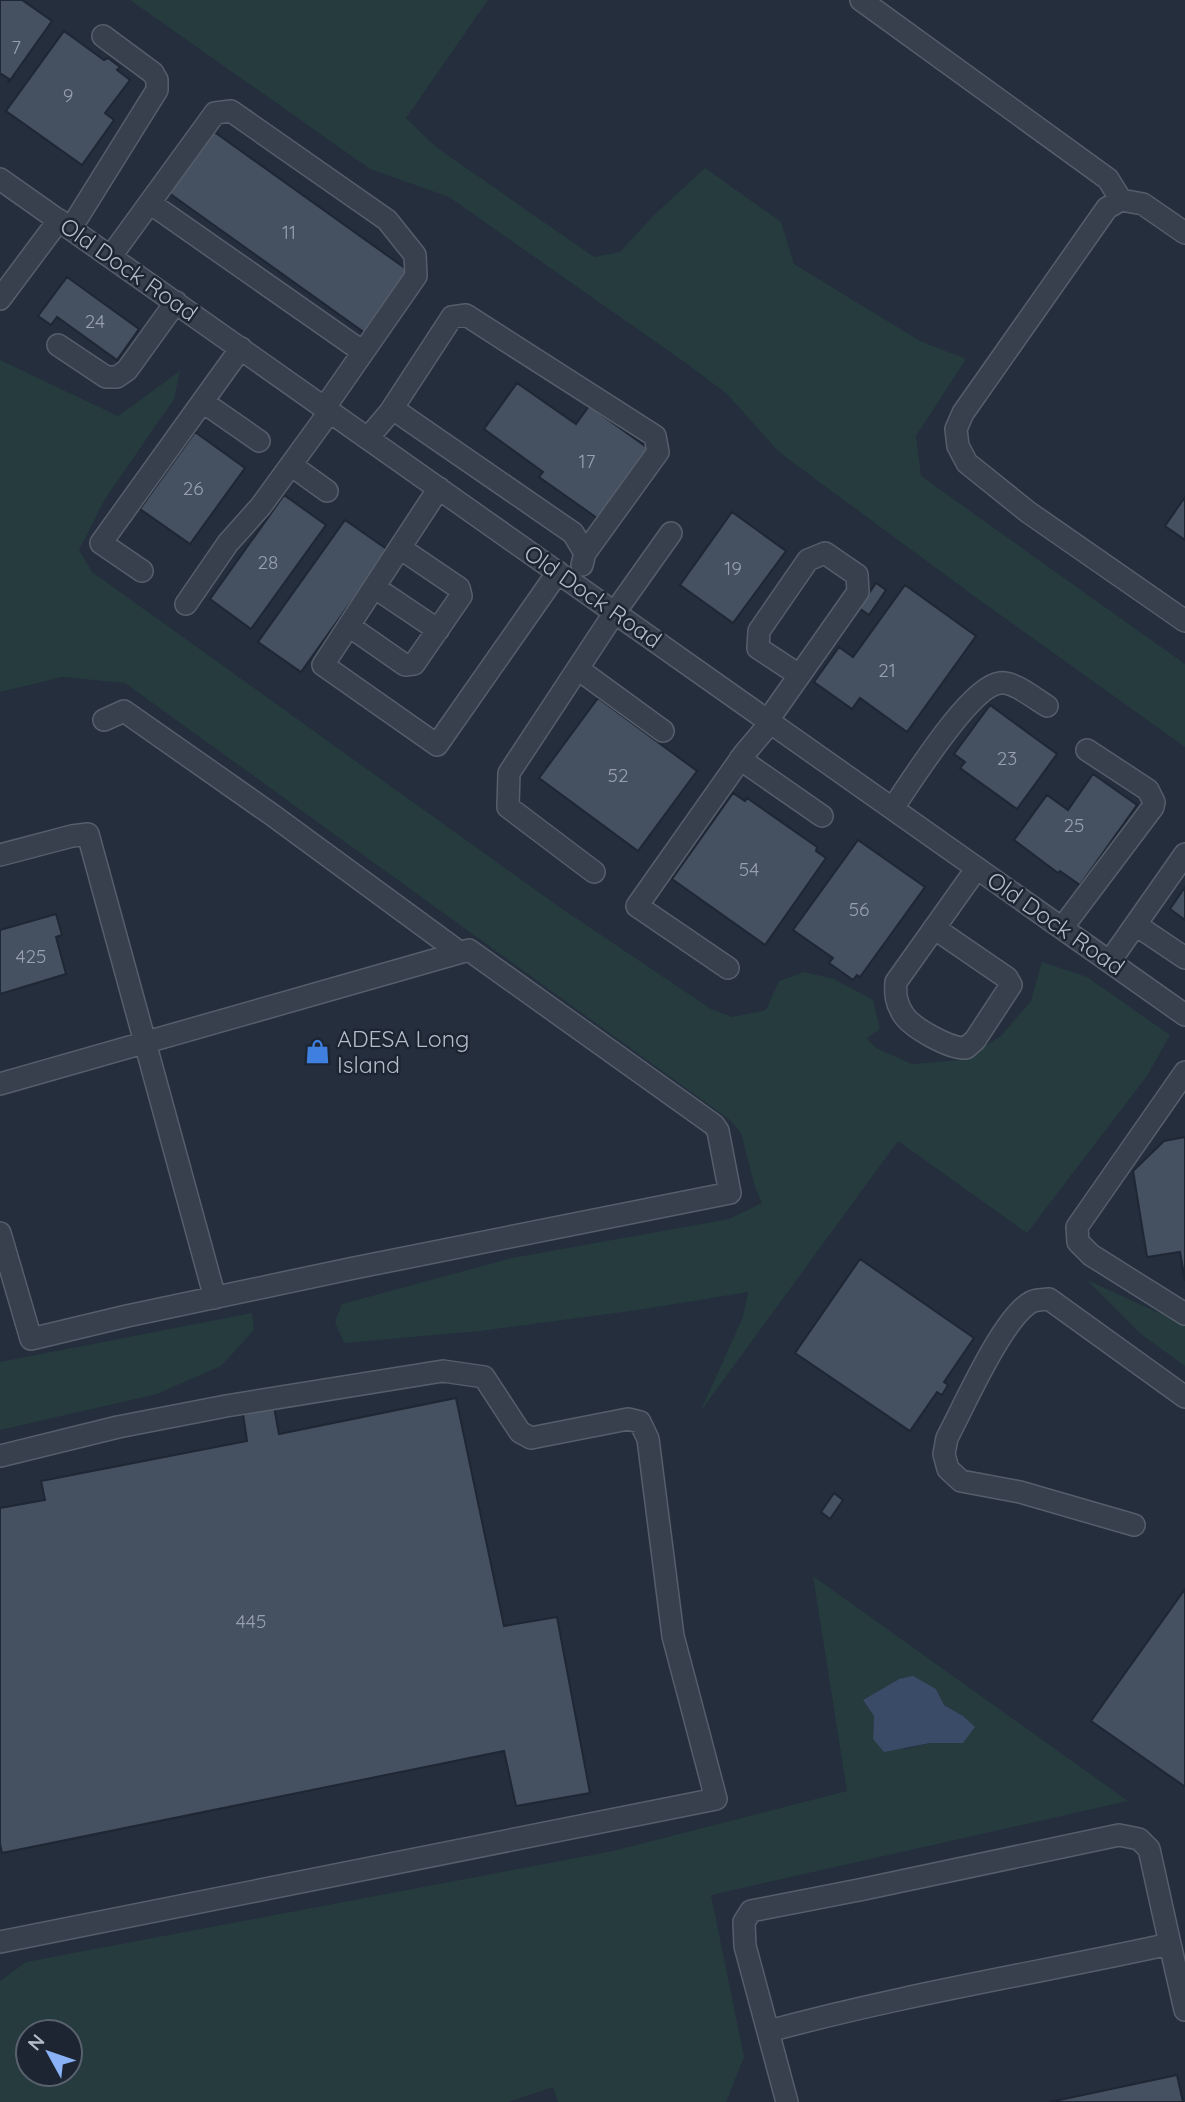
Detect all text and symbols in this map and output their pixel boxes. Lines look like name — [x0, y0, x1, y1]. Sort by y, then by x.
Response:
house number: 7 — [11, 35, 21, 59]
house number: 9 — [63, 83, 73, 107]
street label: Old Dock Road — [55, 211, 203, 327]
house number: 11 — [282, 220, 296, 244]
house number: 24 — [85, 309, 105, 333]
house number: 17 — [579, 449, 596, 473]
house number: 26 — [183, 476, 203, 500]
street label: Old Dock Road — [519, 538, 667, 654]
house number: 28 — [258, 550, 278, 574]
house number: 19 — [724, 556, 742, 580]
house number: 21 — [878, 658, 896, 682]
house number: 23 — [997, 746, 1017, 770]
house number: 52 — [608, 763, 628, 787]
house number: 25 — [1064, 813, 1084, 837]
house number: 54 — [739, 857, 759, 881]
street label: Old Dock Road — [982, 865, 1130, 981]
house number: 56 — [849, 897, 869, 921]
house number: 425 — [16, 944, 46, 968]
place label: ADESA Long Island — [337, 1024, 469, 1079]
shop icon: ADESA Long Island — [303, 1037, 331, 1065]
house number: 445 — [236, 1609, 266, 1633]
north arrow — [14, 2018, 84, 2088]
text: N — [22, 2029, 50, 2055]

